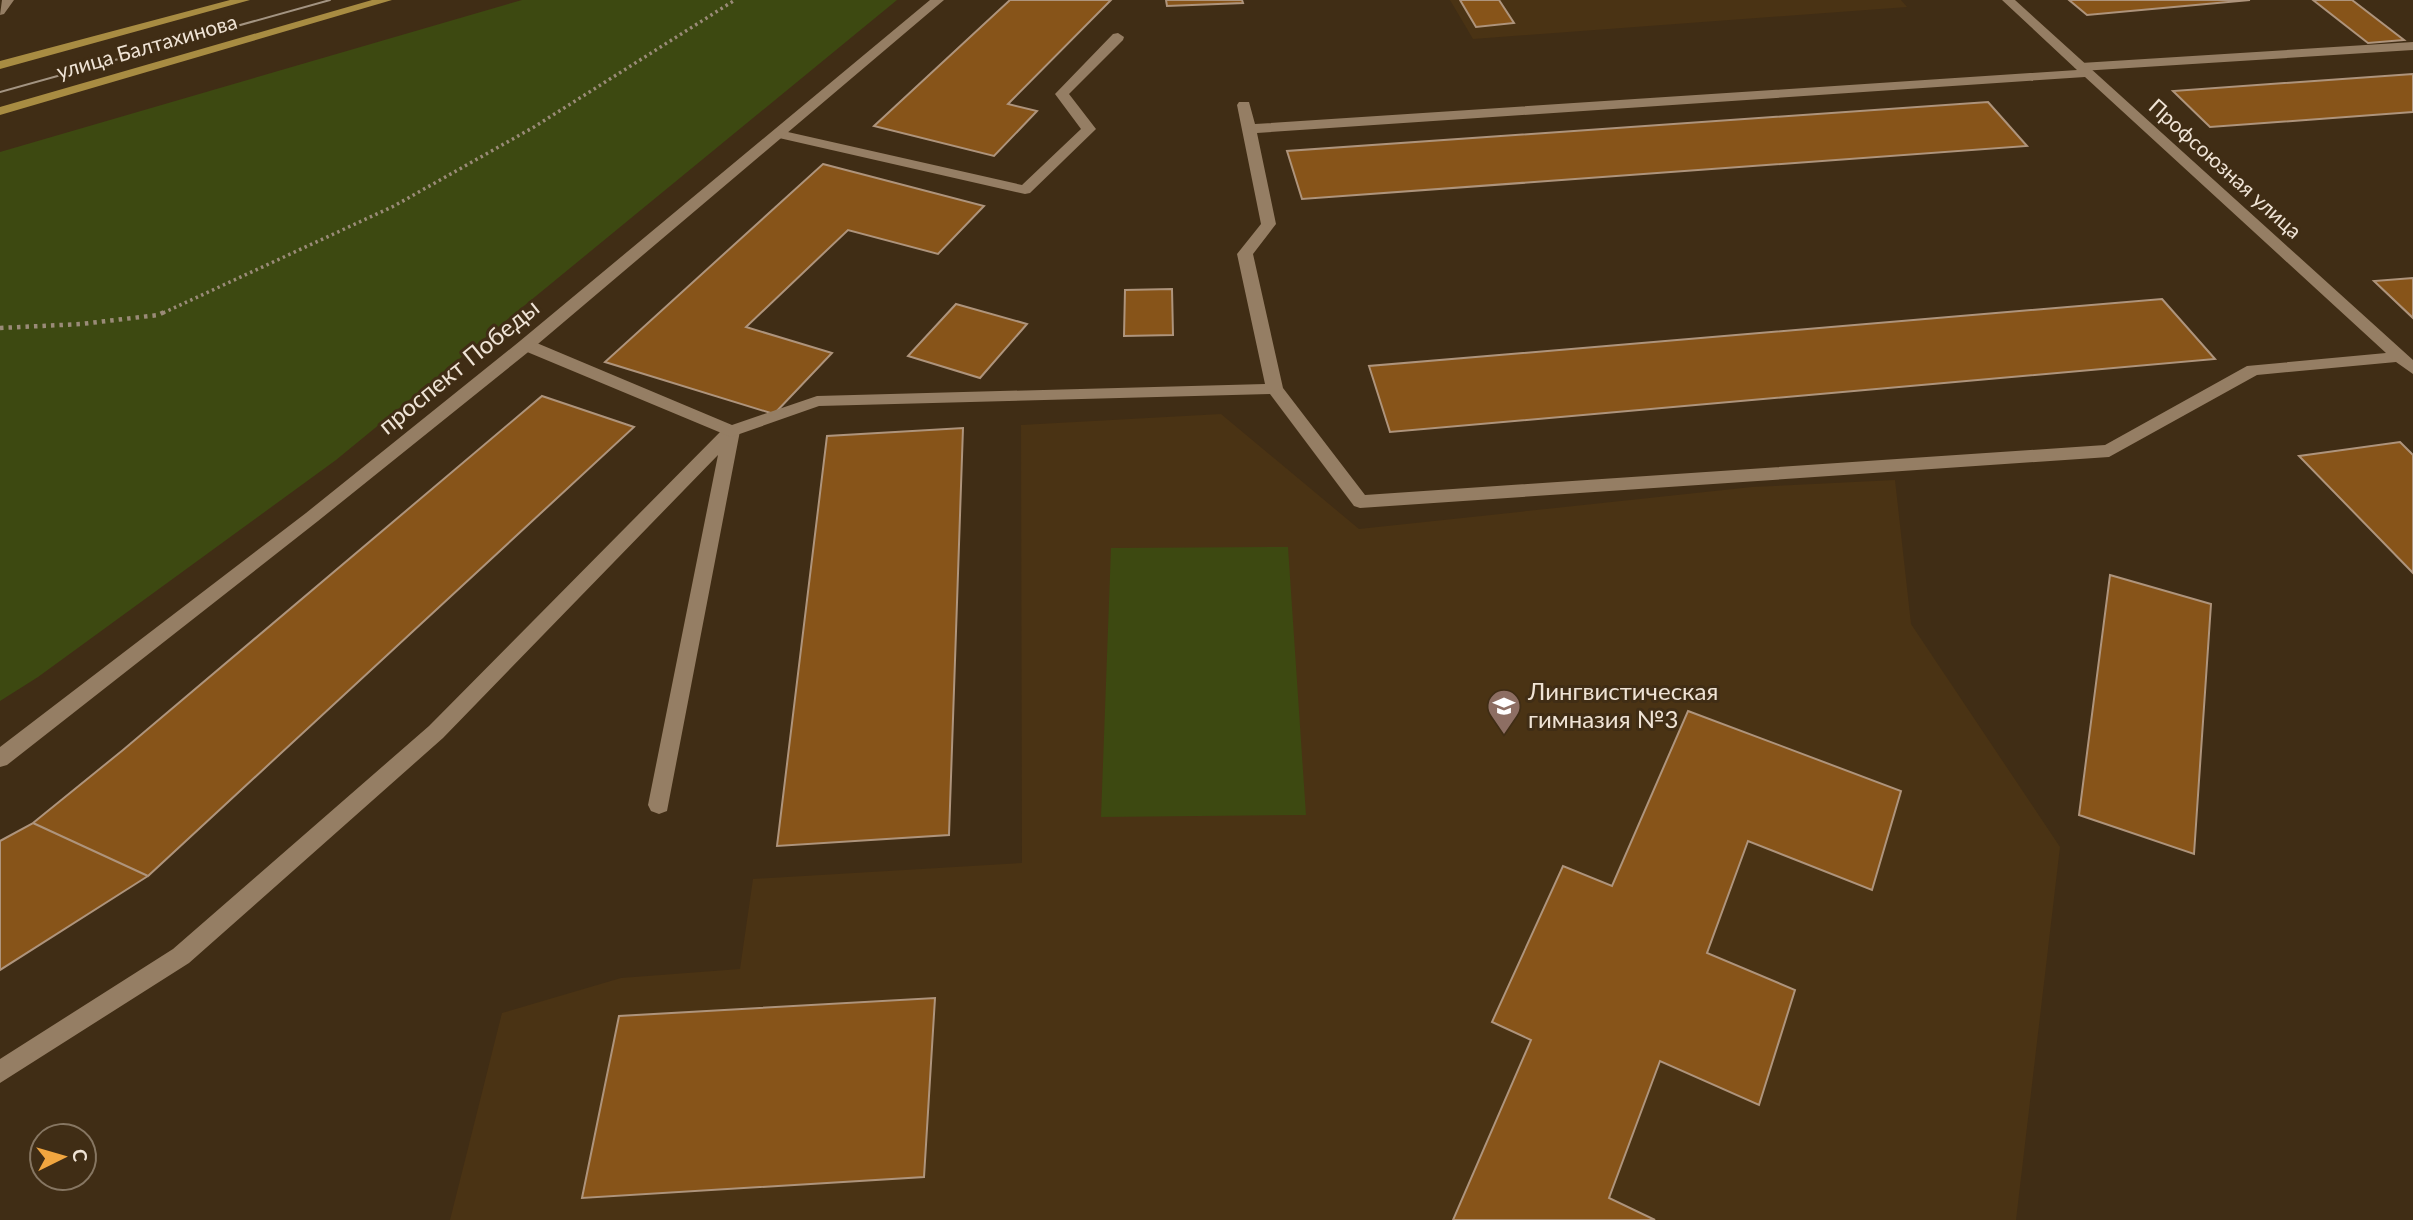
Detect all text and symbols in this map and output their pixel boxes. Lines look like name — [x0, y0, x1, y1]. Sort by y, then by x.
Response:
street label: улица Балтахинова — [53, 8, 240, 83]
street label: Профсоюзная улица — [2145, 93, 2307, 243]
street label: проспект Победы — [372, 292, 544, 440]
place label: Лингвистическая гимназия №3 — [1527, 676, 1718, 733]
school or university icon: Лингвистическая гимназия №3 — [1485, 687, 1523, 736]
north arrow — [28, 1122, 98, 1192]
text: С — [68, 1148, 92, 1163]

